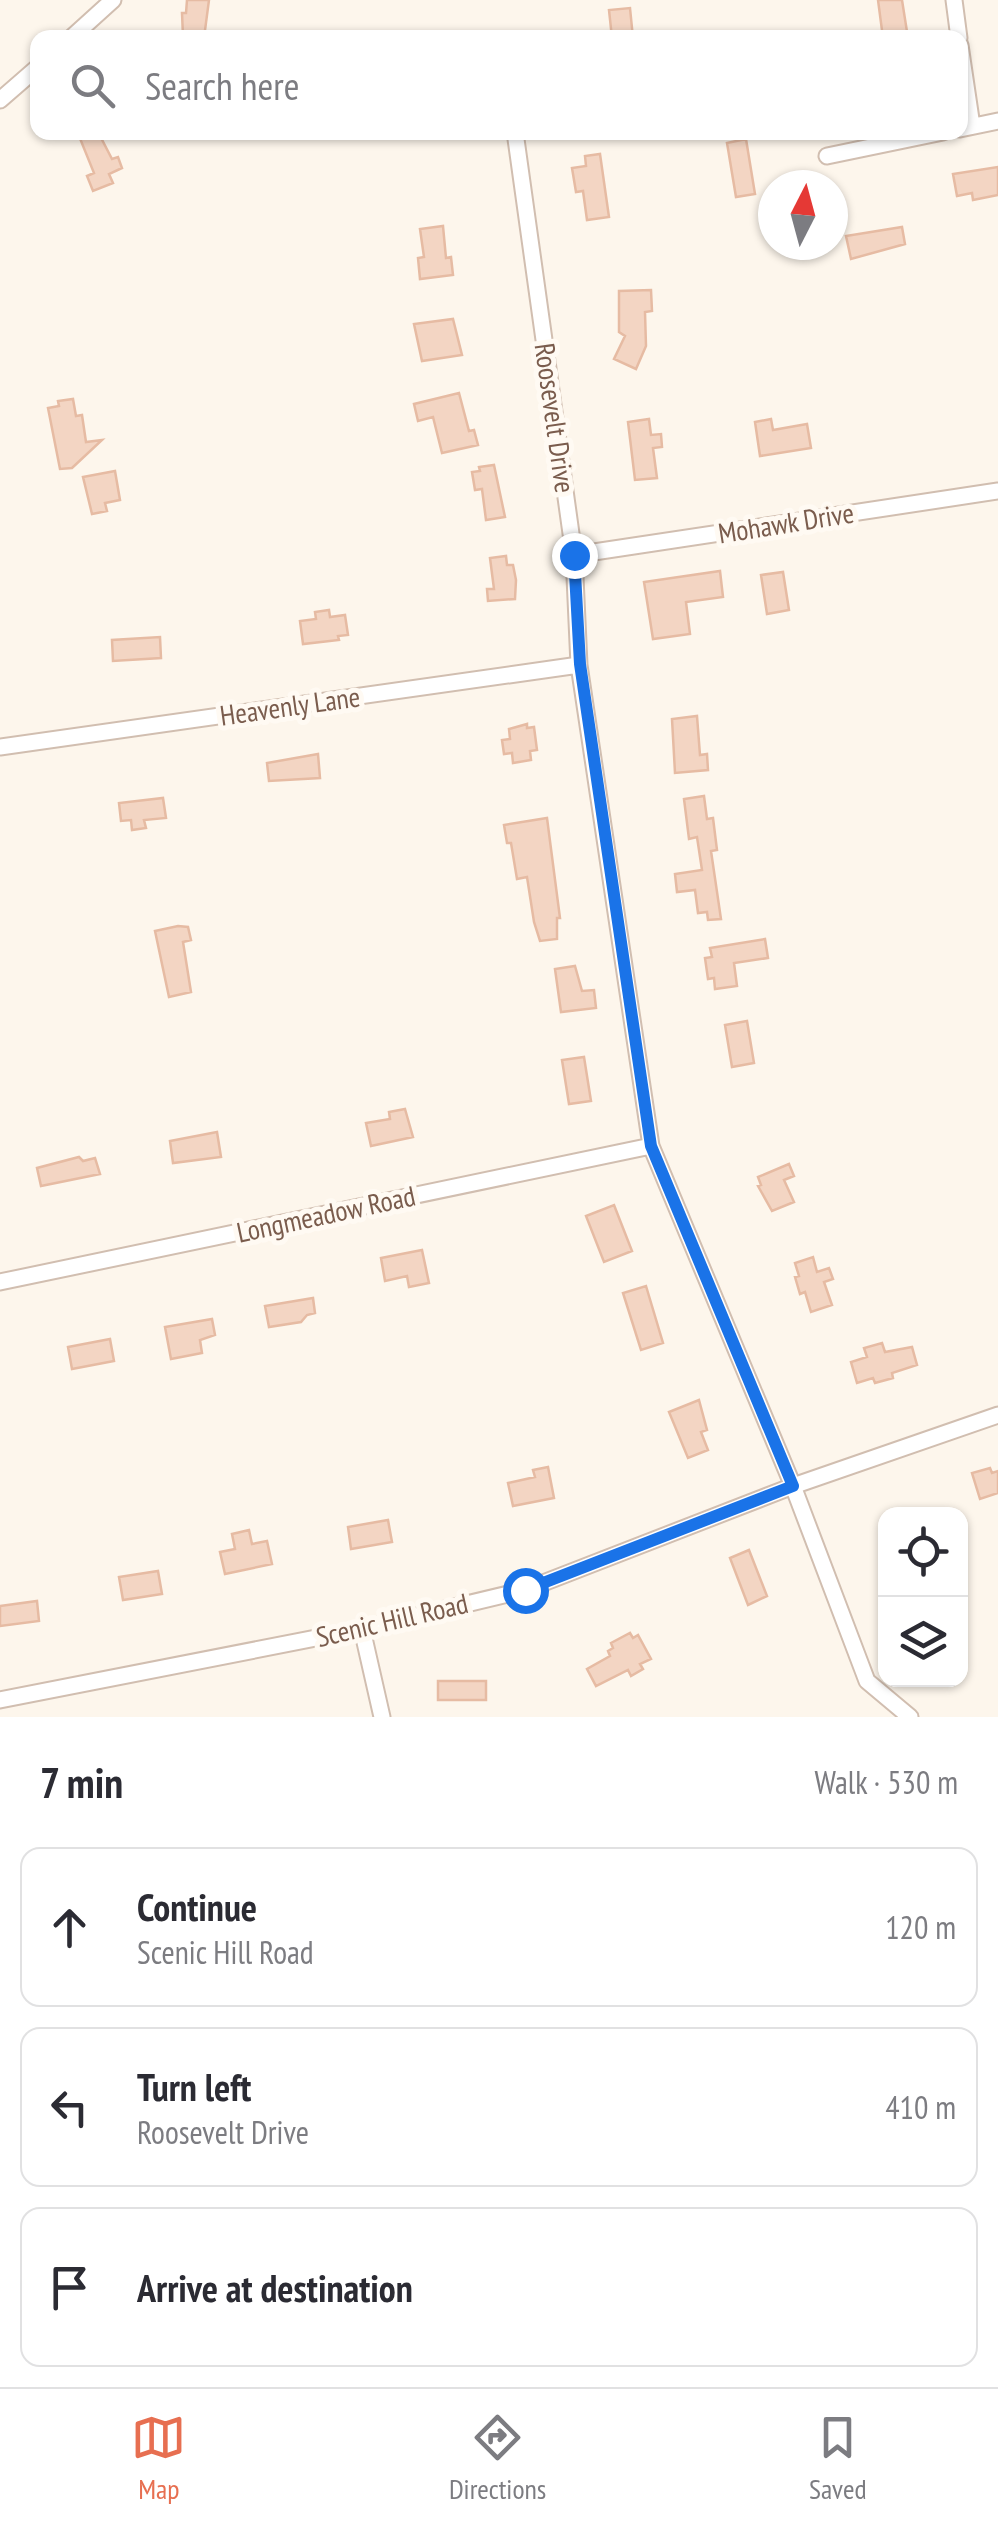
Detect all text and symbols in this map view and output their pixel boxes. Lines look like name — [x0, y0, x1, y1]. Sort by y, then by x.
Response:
search box — [30, 30, 968, 140]
icon: search — [65, 58, 120, 113]
text: Search here — [145, 61, 299, 110]
north arrow — [758, 170, 848, 260]
street label: Roosevelt Drive — [527, 341, 584, 495]
street label: Mohawk Drive — [715, 494, 856, 551]
route end — [552, 533, 598, 579]
street label: Heavenly Lane — [218, 677, 362, 734]
street label: Longmeadow Road — [233, 1177, 419, 1250]
map controls — [878, 1507, 968, 1687]
button: locate — [878, 1507, 968, 1597]
route start — [503, 1568, 549, 1614]
street label: Scenic Hill Road — [312, 1584, 471, 1655]
button: layers — [878, 1597, 968, 1687]
text: 7 min — [40, 1755, 123, 1810]
text: Walk · 530 m — [814, 1761, 958, 1803]
text: Continue — [137, 1882, 257, 1931]
icon: ahead — [42, 1900, 97, 1955]
text: 120 m — [885, 1906, 956, 1948]
text: Scenic Hill Road — [137, 1931, 314, 1973]
text: Turn left — [137, 2062, 251, 2111]
icon: left — [42, 2080, 97, 2135]
text: 410 m — [885, 2086, 956, 2128]
text: Roosevelt Drive — [137, 2111, 309, 2153]
icon: arrive — [42, 2260, 97, 2315]
text: Arrive at destination — [137, 2263, 413, 2312]
tab: Map — [131, 2410, 186, 2507]
tab: Directions — [449, 2410, 546, 2507]
tab: Saved — [809, 2410, 867, 2507]

